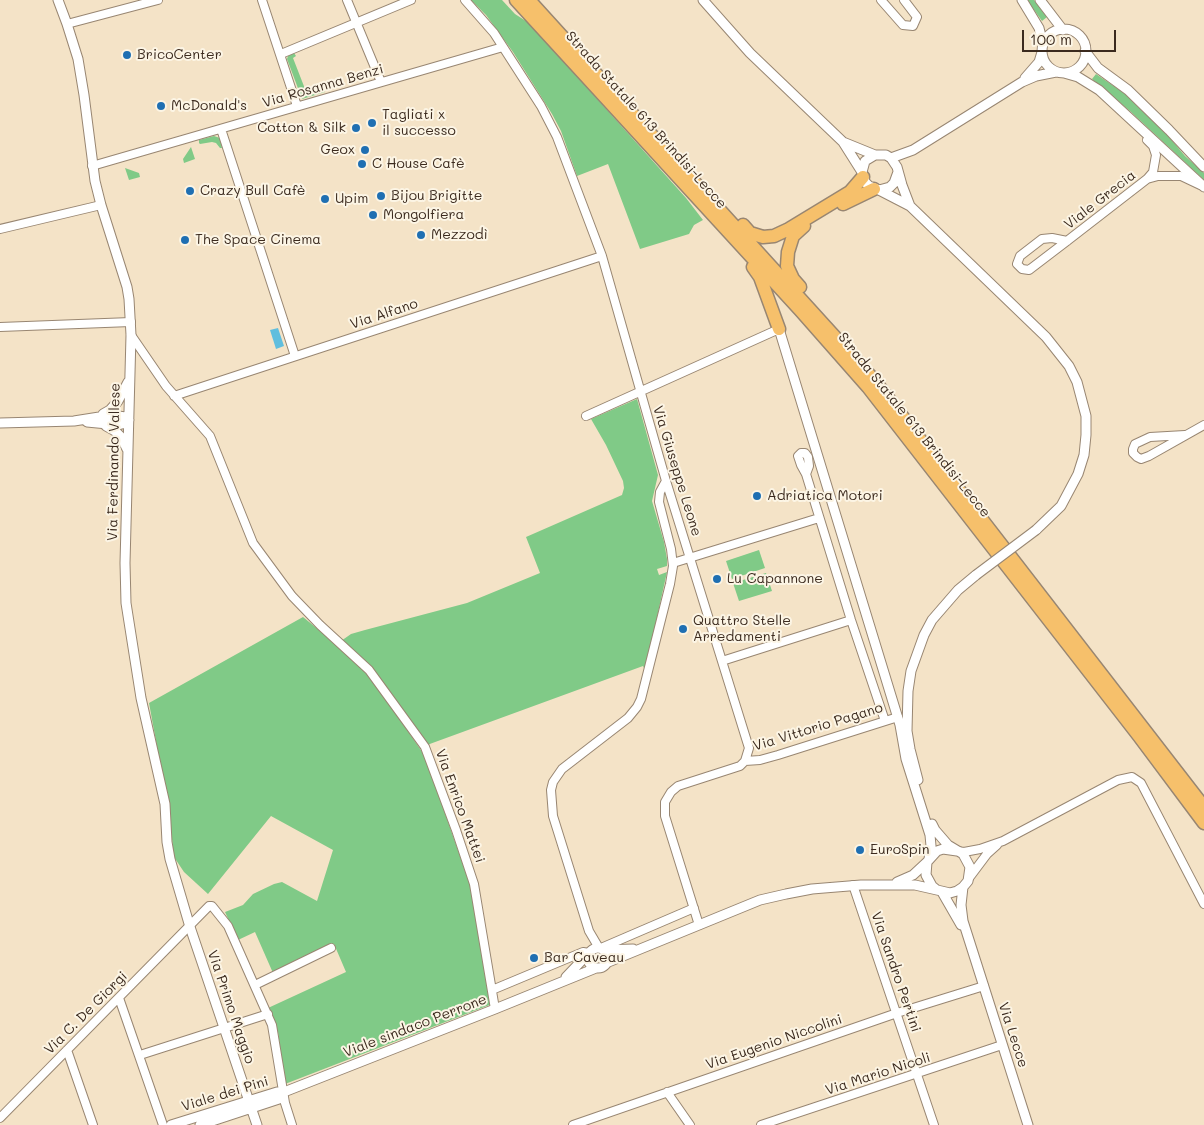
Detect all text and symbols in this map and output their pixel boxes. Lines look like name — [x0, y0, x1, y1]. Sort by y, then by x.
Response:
scale bar — [1024, 20, 1118, 52]
street label: Strada Statale 613 Brindisi-Lecce — [562, 28, 730, 212]
text: 100 m — [1030, 29, 1072, 49]
place label: BricoCenter — [137, 47, 222, 63]
marker: BricoCenter — [121, 49, 133, 61]
street label: Via Rosanna Benzi — [261, 61, 385, 111]
place label: McDonald's — [171, 98, 247, 114]
marker: McDonald's — [155, 100, 167, 112]
place label: Tagliati x il successo — [382, 107, 456, 140]
marker: Tagliati x il successo — [366, 117, 378, 129]
place label: Cotton & Silk — [257, 120, 346, 136]
marker: Cotton & Silk — [350, 122, 362, 134]
place label: Geox — [321, 142, 355, 158]
marker: Geox — [359, 144, 371, 156]
place label: C House Cafè — [372, 156, 465, 172]
marker: C House Cafè — [356, 158, 368, 170]
street label: Viale Grecia — [1061, 167, 1139, 233]
place label: Crazy Bull Cafè — [200, 183, 305, 199]
marker: Crazy Bull Cafè — [184, 185, 196, 197]
place label: Bijou Brigitte — [391, 188, 483, 204]
marker: Bijou Brigitte — [375, 190, 387, 202]
place label: Upim — [335, 191, 368, 207]
marker: Upim — [319, 193, 331, 205]
place label: Mongolfiera — [383, 207, 464, 223]
marker: Mongolfiera — [367, 209, 379, 221]
place label: Mezzodì — [431, 227, 488, 243]
marker: Mezzodì — [415, 229, 427, 241]
place label: The Space Cinema — [195, 232, 321, 248]
marker: The Space Cinema — [179, 234, 191, 246]
street label: Via Alfano — [348, 295, 420, 333]
street label: Strada Statale 613 Brindisi-Lecce — [834, 329, 994, 521]
street label: Via Ferdinando Vallese — [104, 383, 124, 541]
street label: Via Giuseppe Leone — [649, 404, 705, 538]
place label: Adriatica Motori — [767, 488, 883, 504]
marker: Adriatica Motori — [751, 490, 763, 502]
place label: Lu Capannone — [727, 571, 823, 587]
marker: Lu Capannone — [711, 573, 723, 585]
place label: Quattro Stelle Arredamenti — [693, 613, 791, 646]
marker: Quattro Stelle Arredamenti — [677, 623, 689, 635]
street label: Via Vittorio Pagano — [751, 699, 885, 755]
street label: Via Enrico Mattei — [432, 747, 488, 865]
place label: EuroSpin — [870, 842, 930, 858]
marker: EuroSpin — [854, 844, 866, 856]
street label: Via Sandro Pertini — [868, 910, 924, 1034]
street label: Via Primo Maggio — [204, 948, 258, 1066]
place label: Bar Caveau — [544, 950, 624, 966]
marker: Bar Caveau — [528, 952, 540, 964]
street label: Via C. De Giorgi — [41, 968, 131, 1058]
street label: Viale sindaco Perrone — [341, 991, 489, 1061]
street label: Via Lecce — [995, 1000, 1031, 1070]
street label: Via Eugenio Niccolini — [704, 1011, 844, 1073]
street label: Via Mario Nicoli — [823, 1049, 933, 1099]
street label: Viale dei Pini — [180, 1073, 270, 1115]

